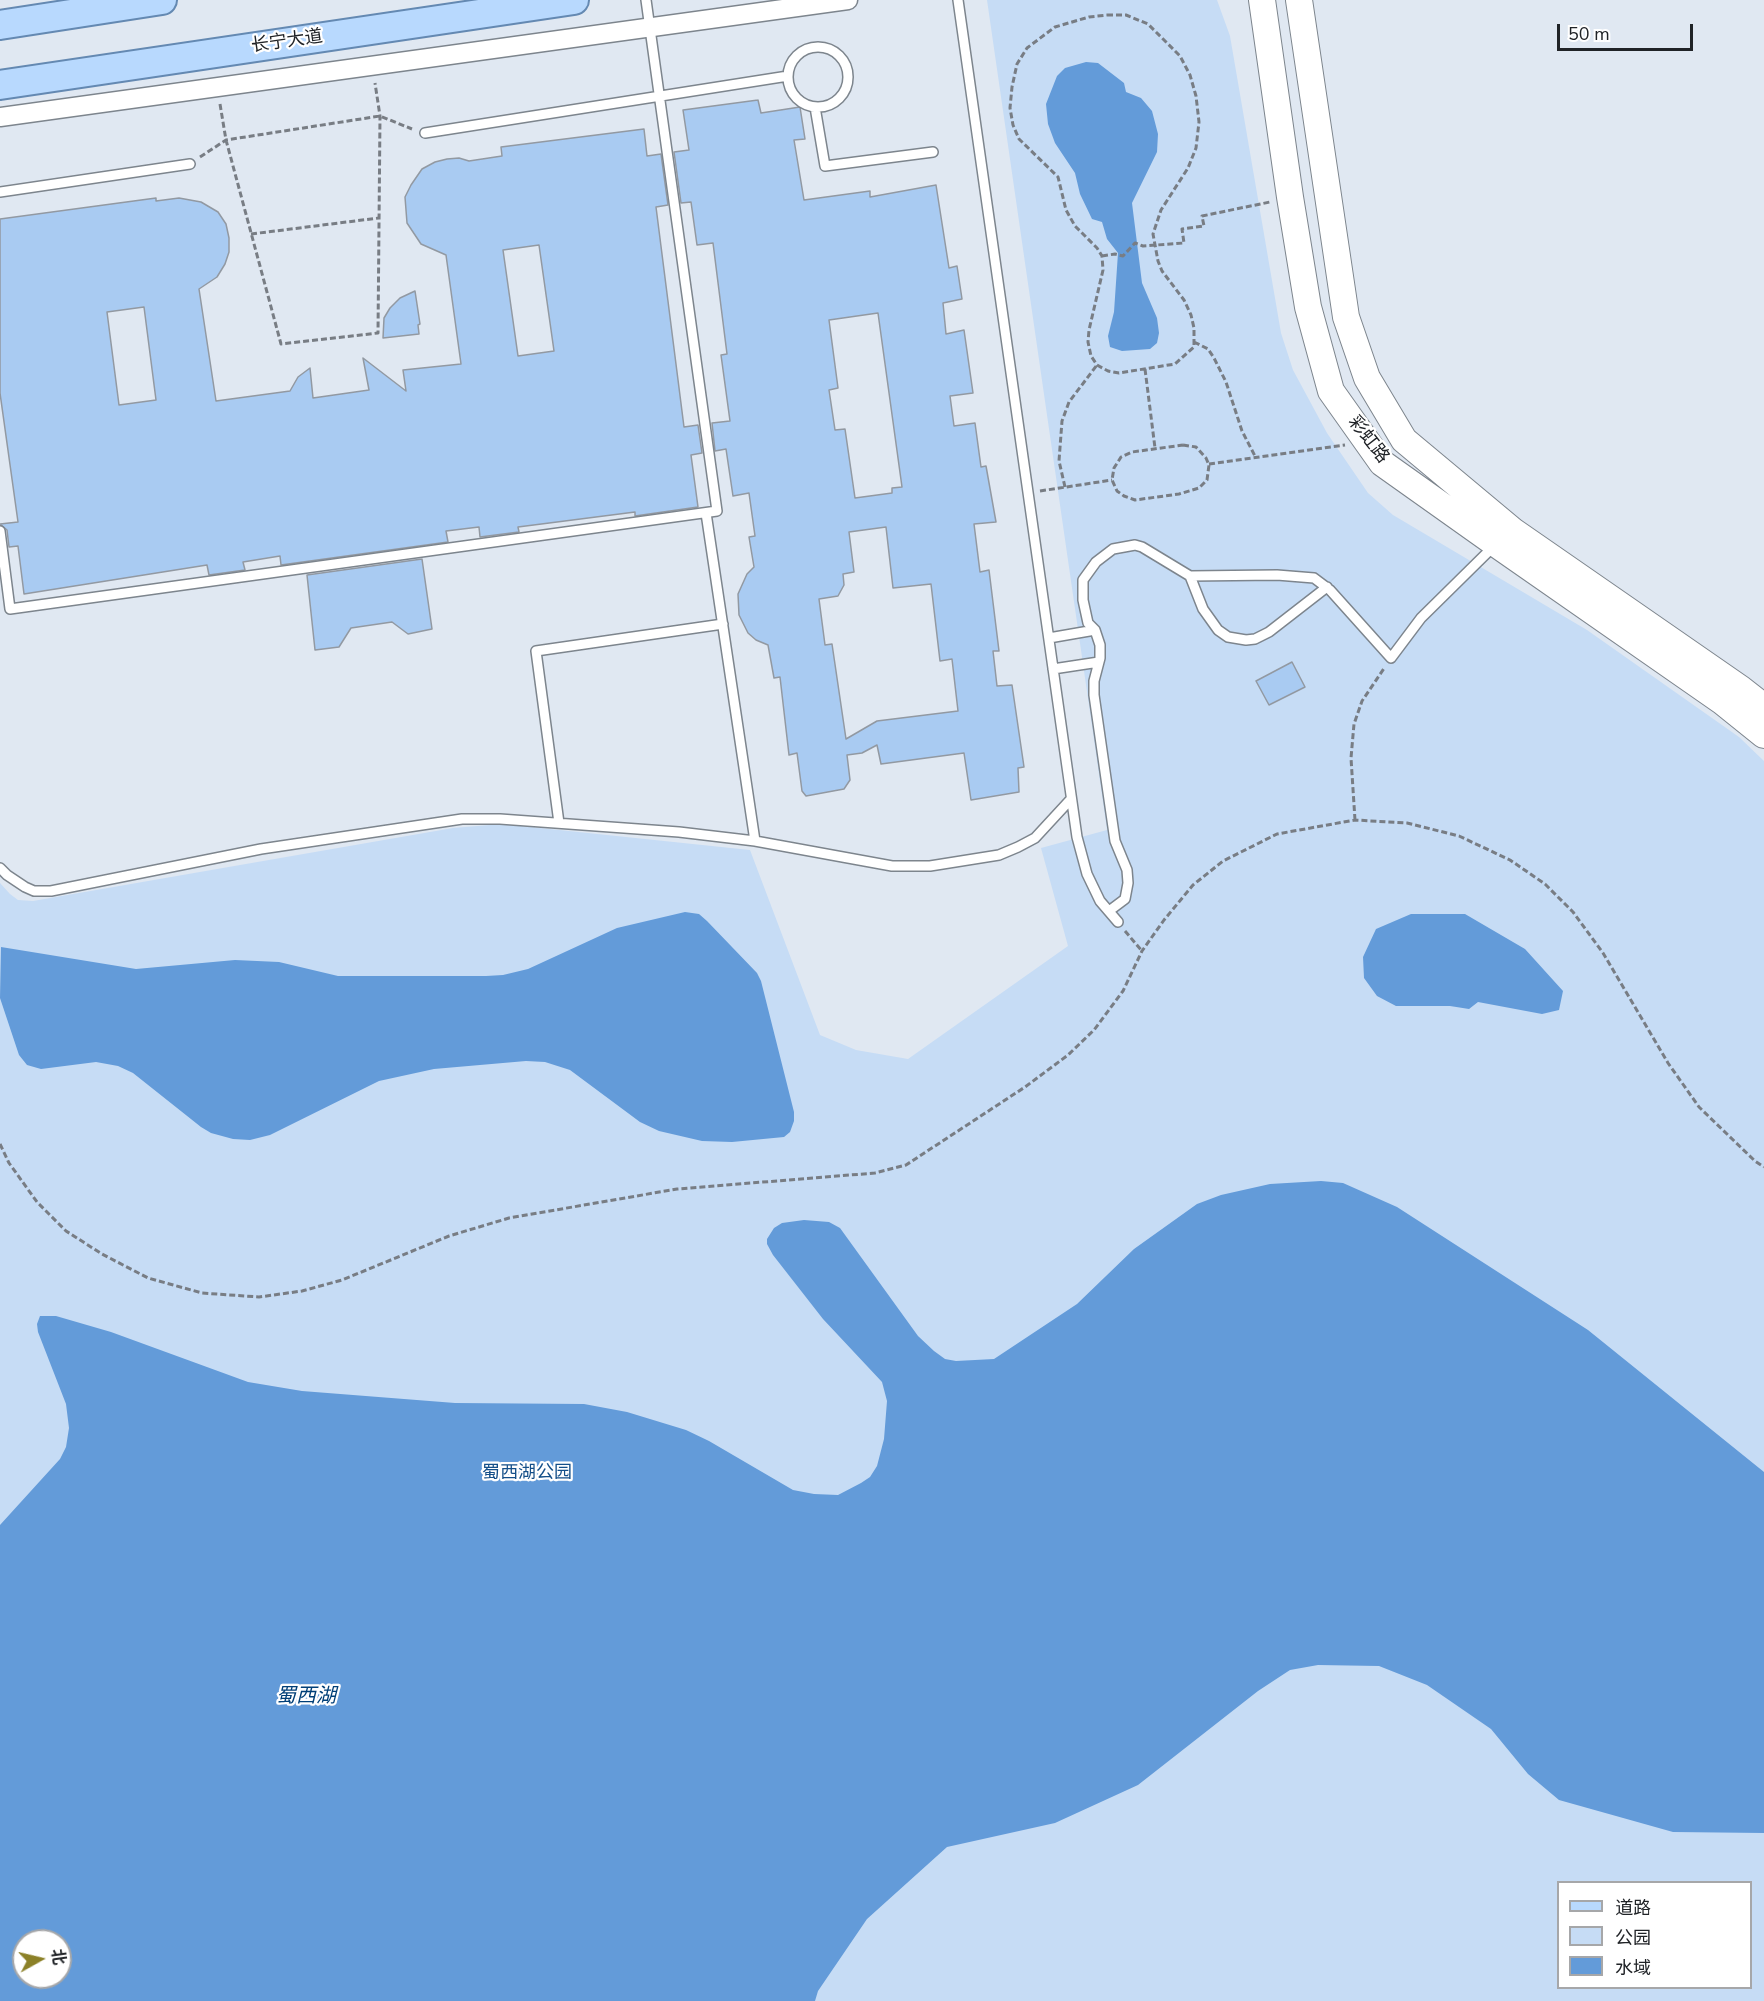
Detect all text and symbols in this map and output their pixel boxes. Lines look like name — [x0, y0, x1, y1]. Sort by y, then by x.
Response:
scale bar — [1560, 12, 1696, 50]
text: 50 m — [1568, 22, 1610, 46]
street label: 长宁大道 — [250, 26, 324, 58]
street label: 彩虹路 — [1343, 412, 1393, 468]
park label: 蜀西湖公园 — [482, 1463, 572, 1485]
water label: 蜀西湖 — [276, 1685, 336, 1709]
legend — [1557, 1881, 1752, 1989]
text: 道路 — [1615, 1896, 1651, 1920]
text: 公园 — [1615, 1926, 1651, 1950]
north arrow — [12, 1929, 72, 1989]
text: 北 — [46, 1947, 70, 1966]
text: 水域 — [1615, 1956, 1651, 1980]

